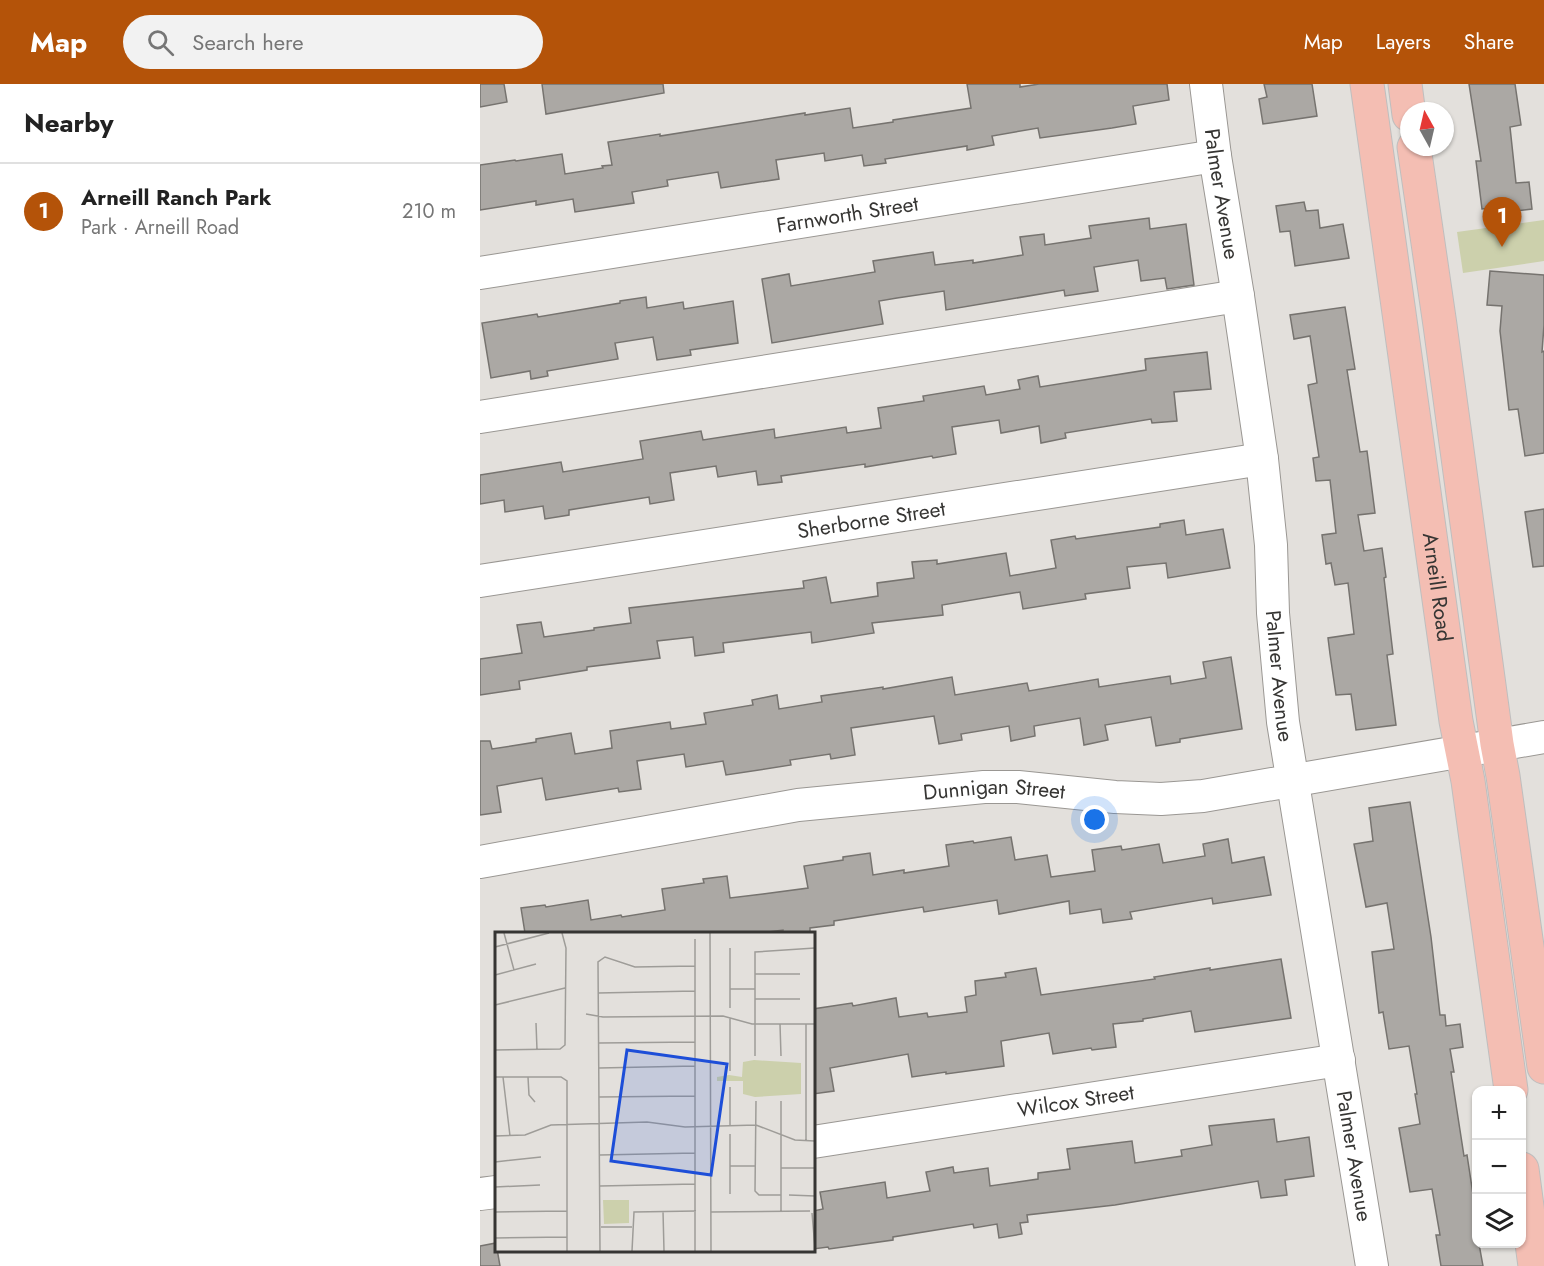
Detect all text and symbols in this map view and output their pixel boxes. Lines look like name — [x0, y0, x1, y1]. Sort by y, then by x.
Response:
search box — [123, 15, 543, 69]
text: Map — [30, 22, 87, 63]
icon: search — [144, 26, 177, 59]
text: Search here — [192, 26, 304, 58]
text: Map — [1304, 27, 1343, 57]
text: Layers — [1376, 27, 1431, 57]
text: Share — [1464, 27, 1514, 57]
north arrow — [1400, 102, 1454, 156]
text: Nearby — [24, 104, 113, 142]
street label: Palmer Avenue — [1197, 127, 1247, 262]
text: Arneill Ranch Park — [81, 181, 271, 213]
street label: Farnworth Street — [774, 188, 920, 241]
text: 1 — [38, 197, 49, 226]
text: 210 m — [402, 197, 456, 226]
pin: 1 — [1482, 198, 1522, 247]
text: Park · Arneill Road — [81, 213, 239, 242]
street label: Sherborne Street — [795, 494, 947, 546]
street label: Arneill Road — [1415, 531, 1460, 644]
street label: Palmer Avenue — [1258, 609, 1301, 744]
street label: Dunnigan Street — [922, 772, 1067, 808]
your location — [1080, 805, 1109, 834]
inset map — [495, 932, 814, 1251]
street label: Wilcox Street — [1015, 1077, 1136, 1125]
map controls — [1472, 1086, 1526, 1248]
button: + — [1472, 1086, 1526, 1140]
street label: Palmer Avenue — [1329, 1088, 1380, 1224]
button: − — [1472, 1140, 1526, 1194]
button: layers — [1472, 1194, 1526, 1248]

